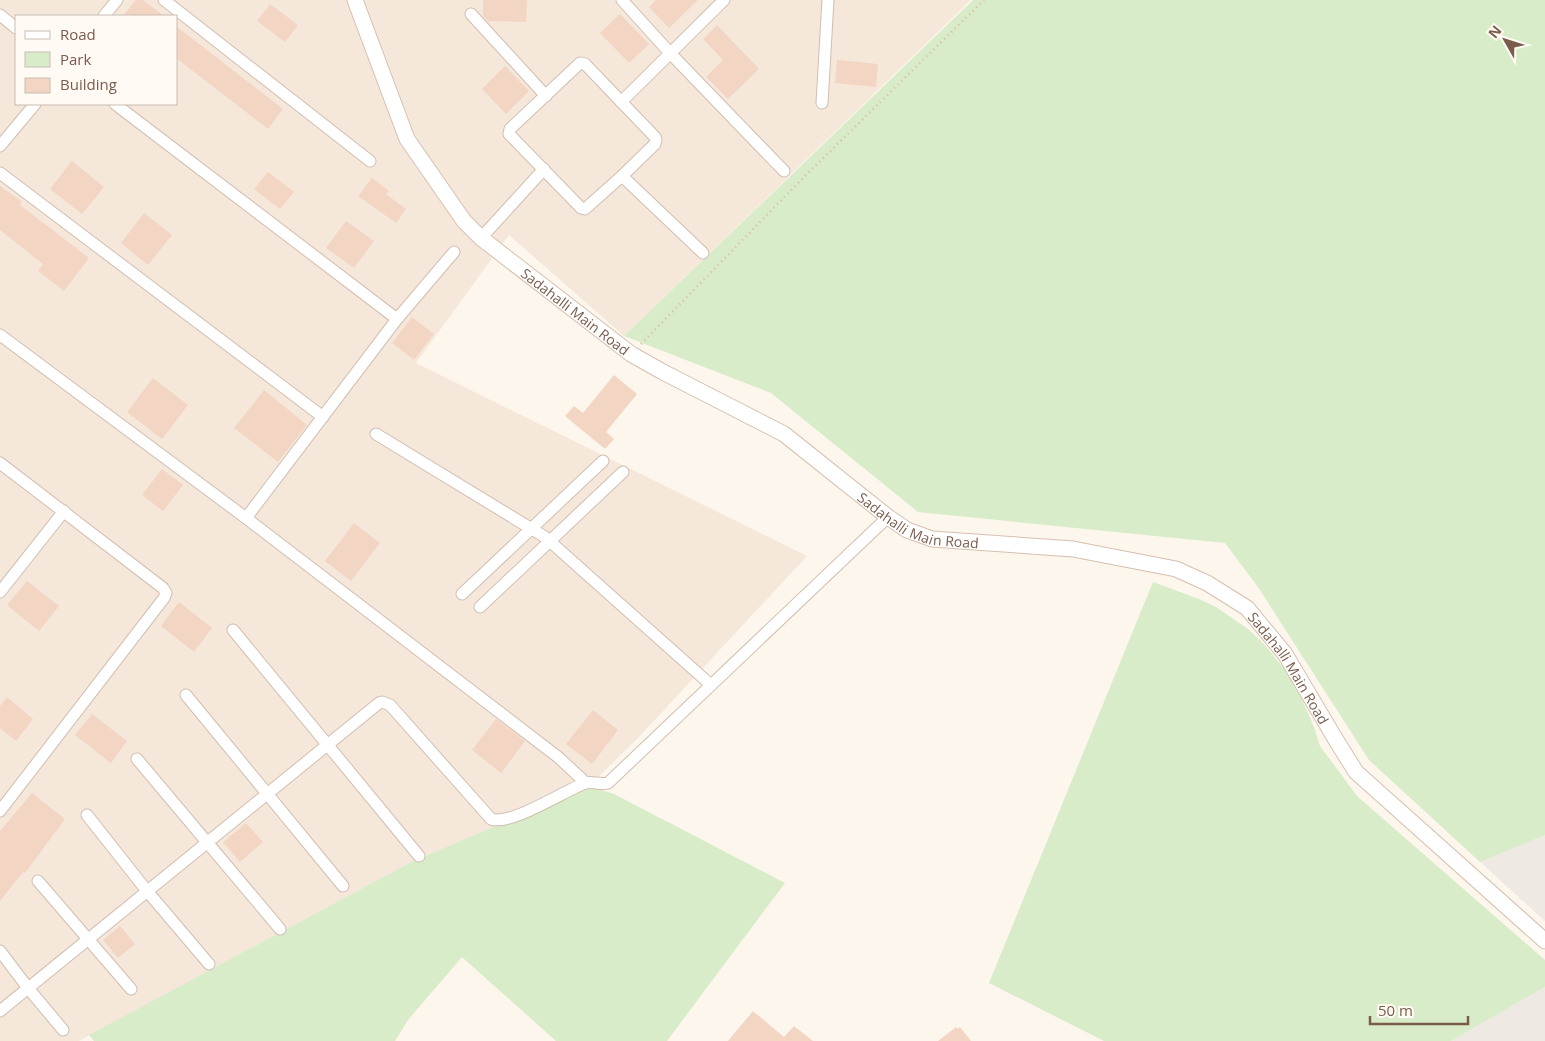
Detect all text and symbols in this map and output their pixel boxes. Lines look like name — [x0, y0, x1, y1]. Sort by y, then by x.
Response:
legend — [15, 15, 178, 105]
north arrow — [1480, 15, 1530, 65]
text: N — [1484, 21, 1505, 42]
text: Road — [60, 24, 96, 44]
text: Park — [60, 49, 91, 69]
text: Building — [60, 74, 117, 94]
street label: Sadahalli Main Road — [518, 263, 634, 359]
street label: Sadahalli Main Road — [854, 487, 979, 552]
street label: Sadahalli Main Road — [1244, 608, 1334, 727]
scale bar — [1370, 994, 1468, 1026]
text: 50 m — [1378, 1000, 1413, 1020]

